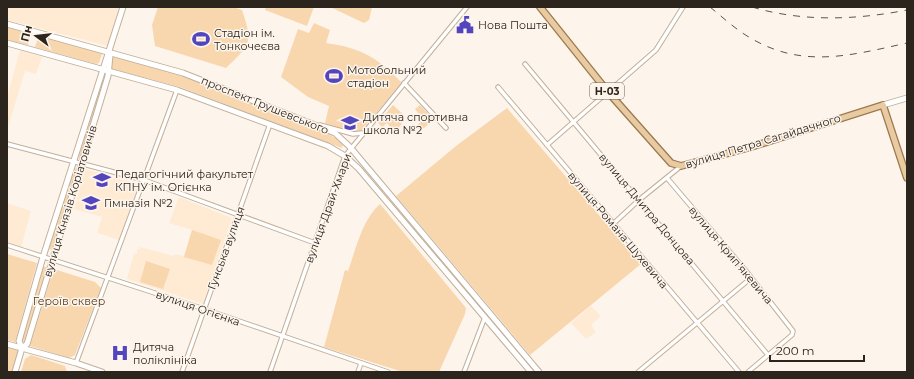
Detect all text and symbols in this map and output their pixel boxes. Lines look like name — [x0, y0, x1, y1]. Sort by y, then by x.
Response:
public building icon: Нова Пошта — [455, 15, 475, 35]
north arrow — [16, 16, 56, 56]
place label: Нова Пошта — [478, 18, 548, 32]
text: Пн — [17, 24, 35, 43]
place label: Стадіон ім. Тонкочеєва — [214, 26, 280, 53]
sports icon: Стадіон ім. Тонкочеєва — [191, 29, 211, 49]
place label: Мотобольний стадіон — [347, 63, 426, 90]
sports icon: Мотобольний стадіон — [324, 66, 344, 86]
street label: проспект Грушевського — [199, 73, 331, 137]
road number: Н-03 — [590, 83, 624, 99]
place label: Дитяча спортивна школа №2 — [363, 110, 468, 137]
street label: вулиця Петра Сагайдачного — [684, 111, 842, 171]
school or university icon: Дитяча спортивна школа №2 — [340, 113, 360, 133]
street label: вулиця Князів Коріатовичів — [40, 123, 100, 279]
street label: вулиця Дмитра Донцова — [596, 150, 698, 268]
street label: вулиця Драй-Хмари — [302, 151, 354, 265]
place label: Педагогічний факультет КПНУ ім. Огієнка — [115, 167, 254, 194]
street label: вулиця Романа Шухевича — [565, 169, 671, 291]
school or university icon: Педагогічний факультет КПНУ ім. Огієнка — [92, 170, 112, 190]
school or university icon: Гімназія №2 — [81, 193, 101, 213]
place label: Гімназія №2 — [104, 196, 173, 210]
street label: вулиця Крипʼякевича — [686, 203, 776, 307]
street label: Гунська вулиця — [204, 204, 248, 292]
street label: вулиця Огієнка — [154, 287, 242, 329]
park label: Героїв сквер — [33, 294, 105, 308]
scale bar — [770, 337, 864, 363]
place label: Дитяча поліклініка — [133, 340, 197, 367]
hospital icon: Дитяча поліклініка — [110, 343, 130, 363]
text: 200 m — [776, 343, 815, 358]

